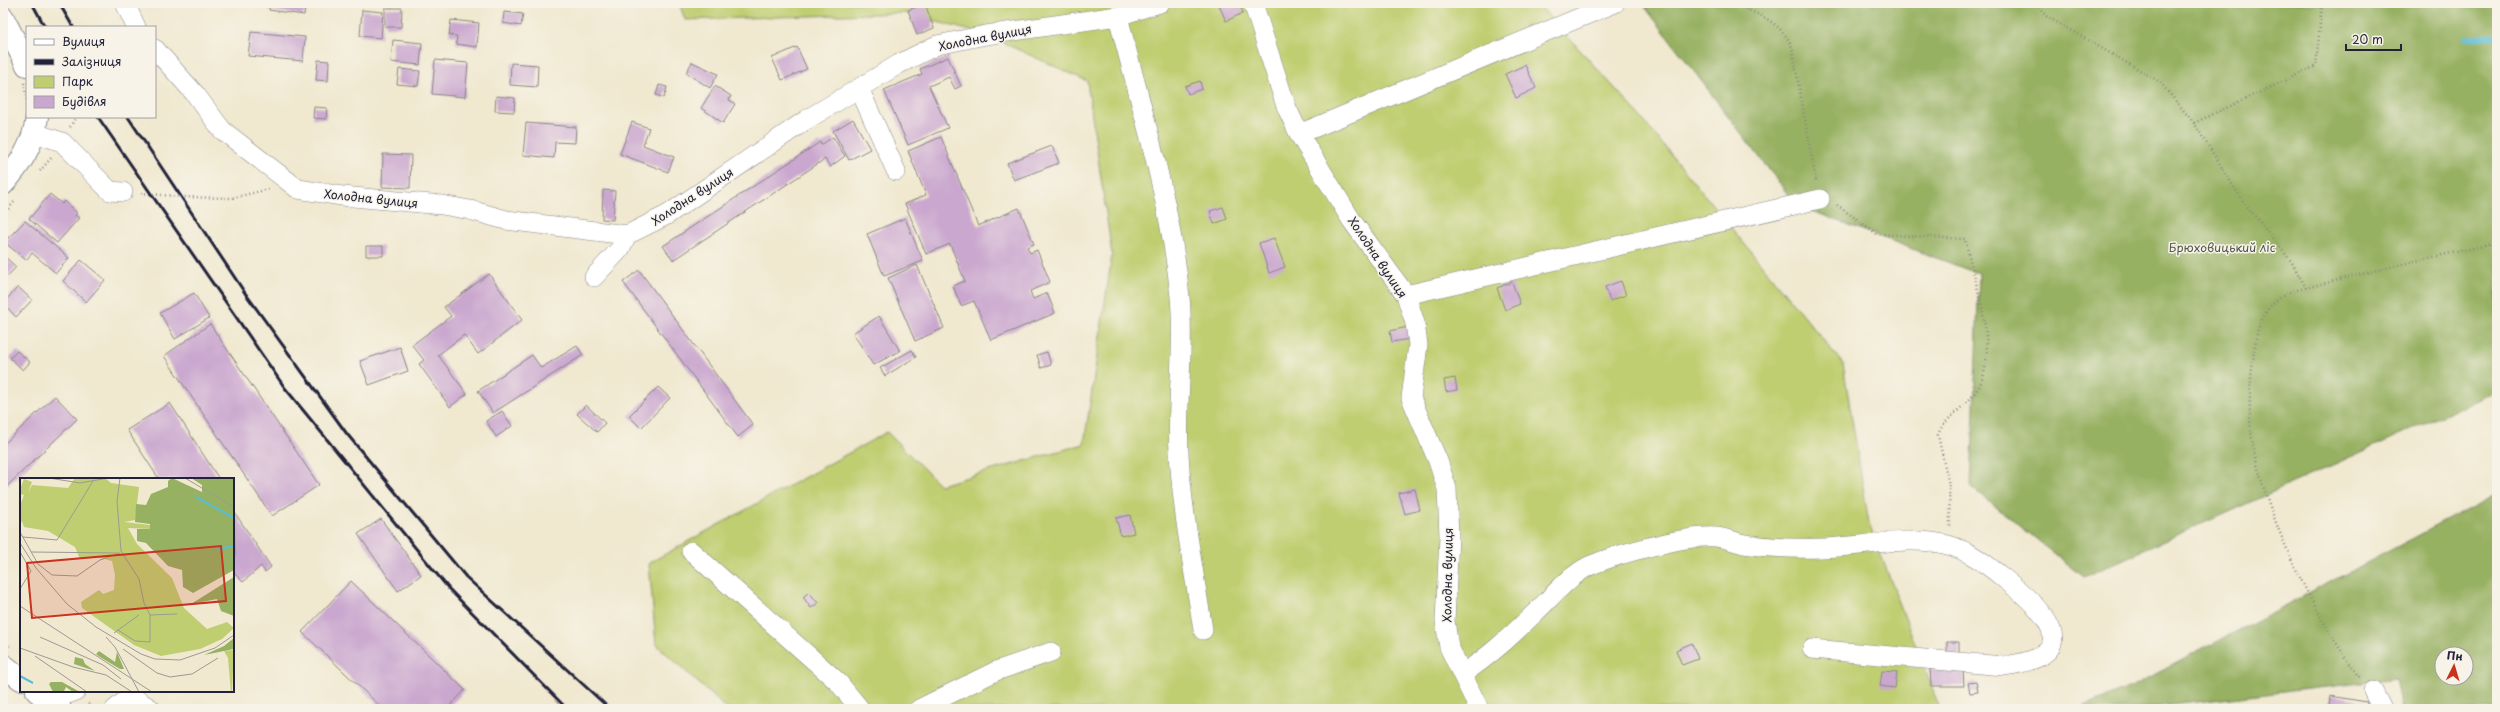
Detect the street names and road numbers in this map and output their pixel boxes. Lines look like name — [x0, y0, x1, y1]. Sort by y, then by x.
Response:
street label: Холодна вулиця — [937, 19, 1033, 55]
street label: Холодна вулиця — [647, 163, 737, 229]
street label: Холодна вулиця — [323, 184, 419, 212]
street label: Холодна вулиця — [1344, 213, 1412, 301]
street label: Холодна вулиця — [1437, 528, 1457, 622]

